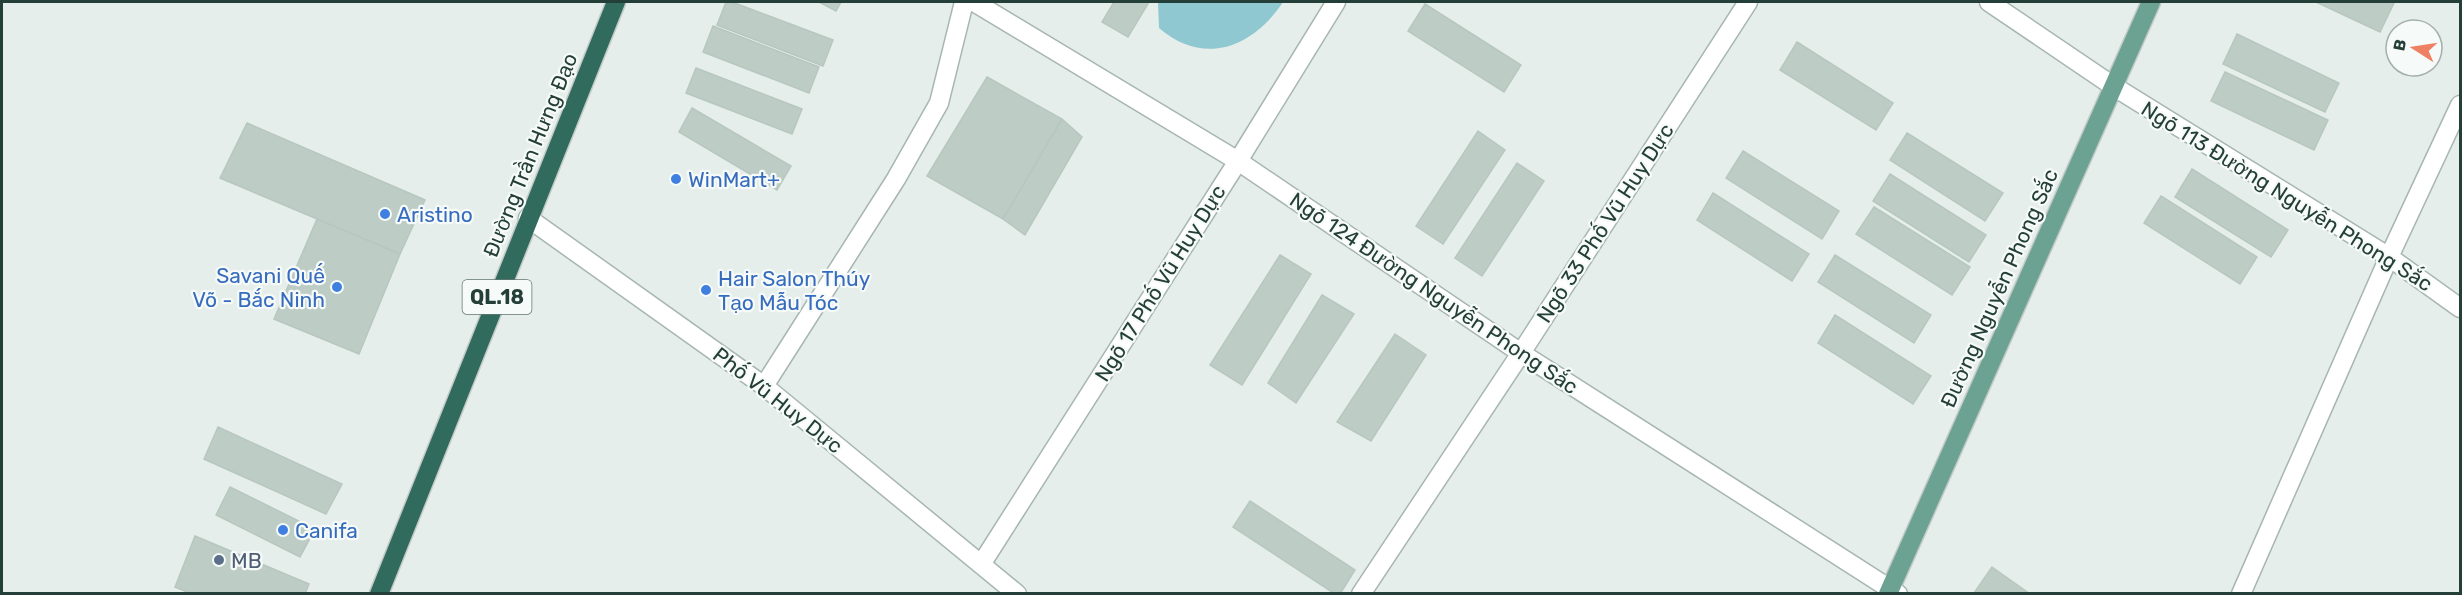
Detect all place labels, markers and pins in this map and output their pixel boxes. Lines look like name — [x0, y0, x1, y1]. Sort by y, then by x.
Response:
place label: WinMart+ — [688, 167, 780, 192]
marker: WinMart+ — [669, 172, 683, 186]
place label: Aristino — [397, 202, 473, 227]
marker: Aristino — [378, 207, 392, 221]
place label: Savani Quế Võ - Bắc Ninh — [192, 263, 325, 312]
place label: Hair Salon Thúy Tạo Mẫu Tóc — [718, 266, 871, 315]
marker: Savani Quế Võ - Bắc Ninh — [330, 280, 344, 294]
marker: Hair Salon Thúy Tạo Mẫu Tóc — [699, 283, 713, 297]
place label: Canifa — [295, 518, 358, 543]
marker: Canifa — [276, 523, 290, 537]
place label: MB — [231, 548, 262, 573]
marker: MB — [212, 553, 226, 567]

